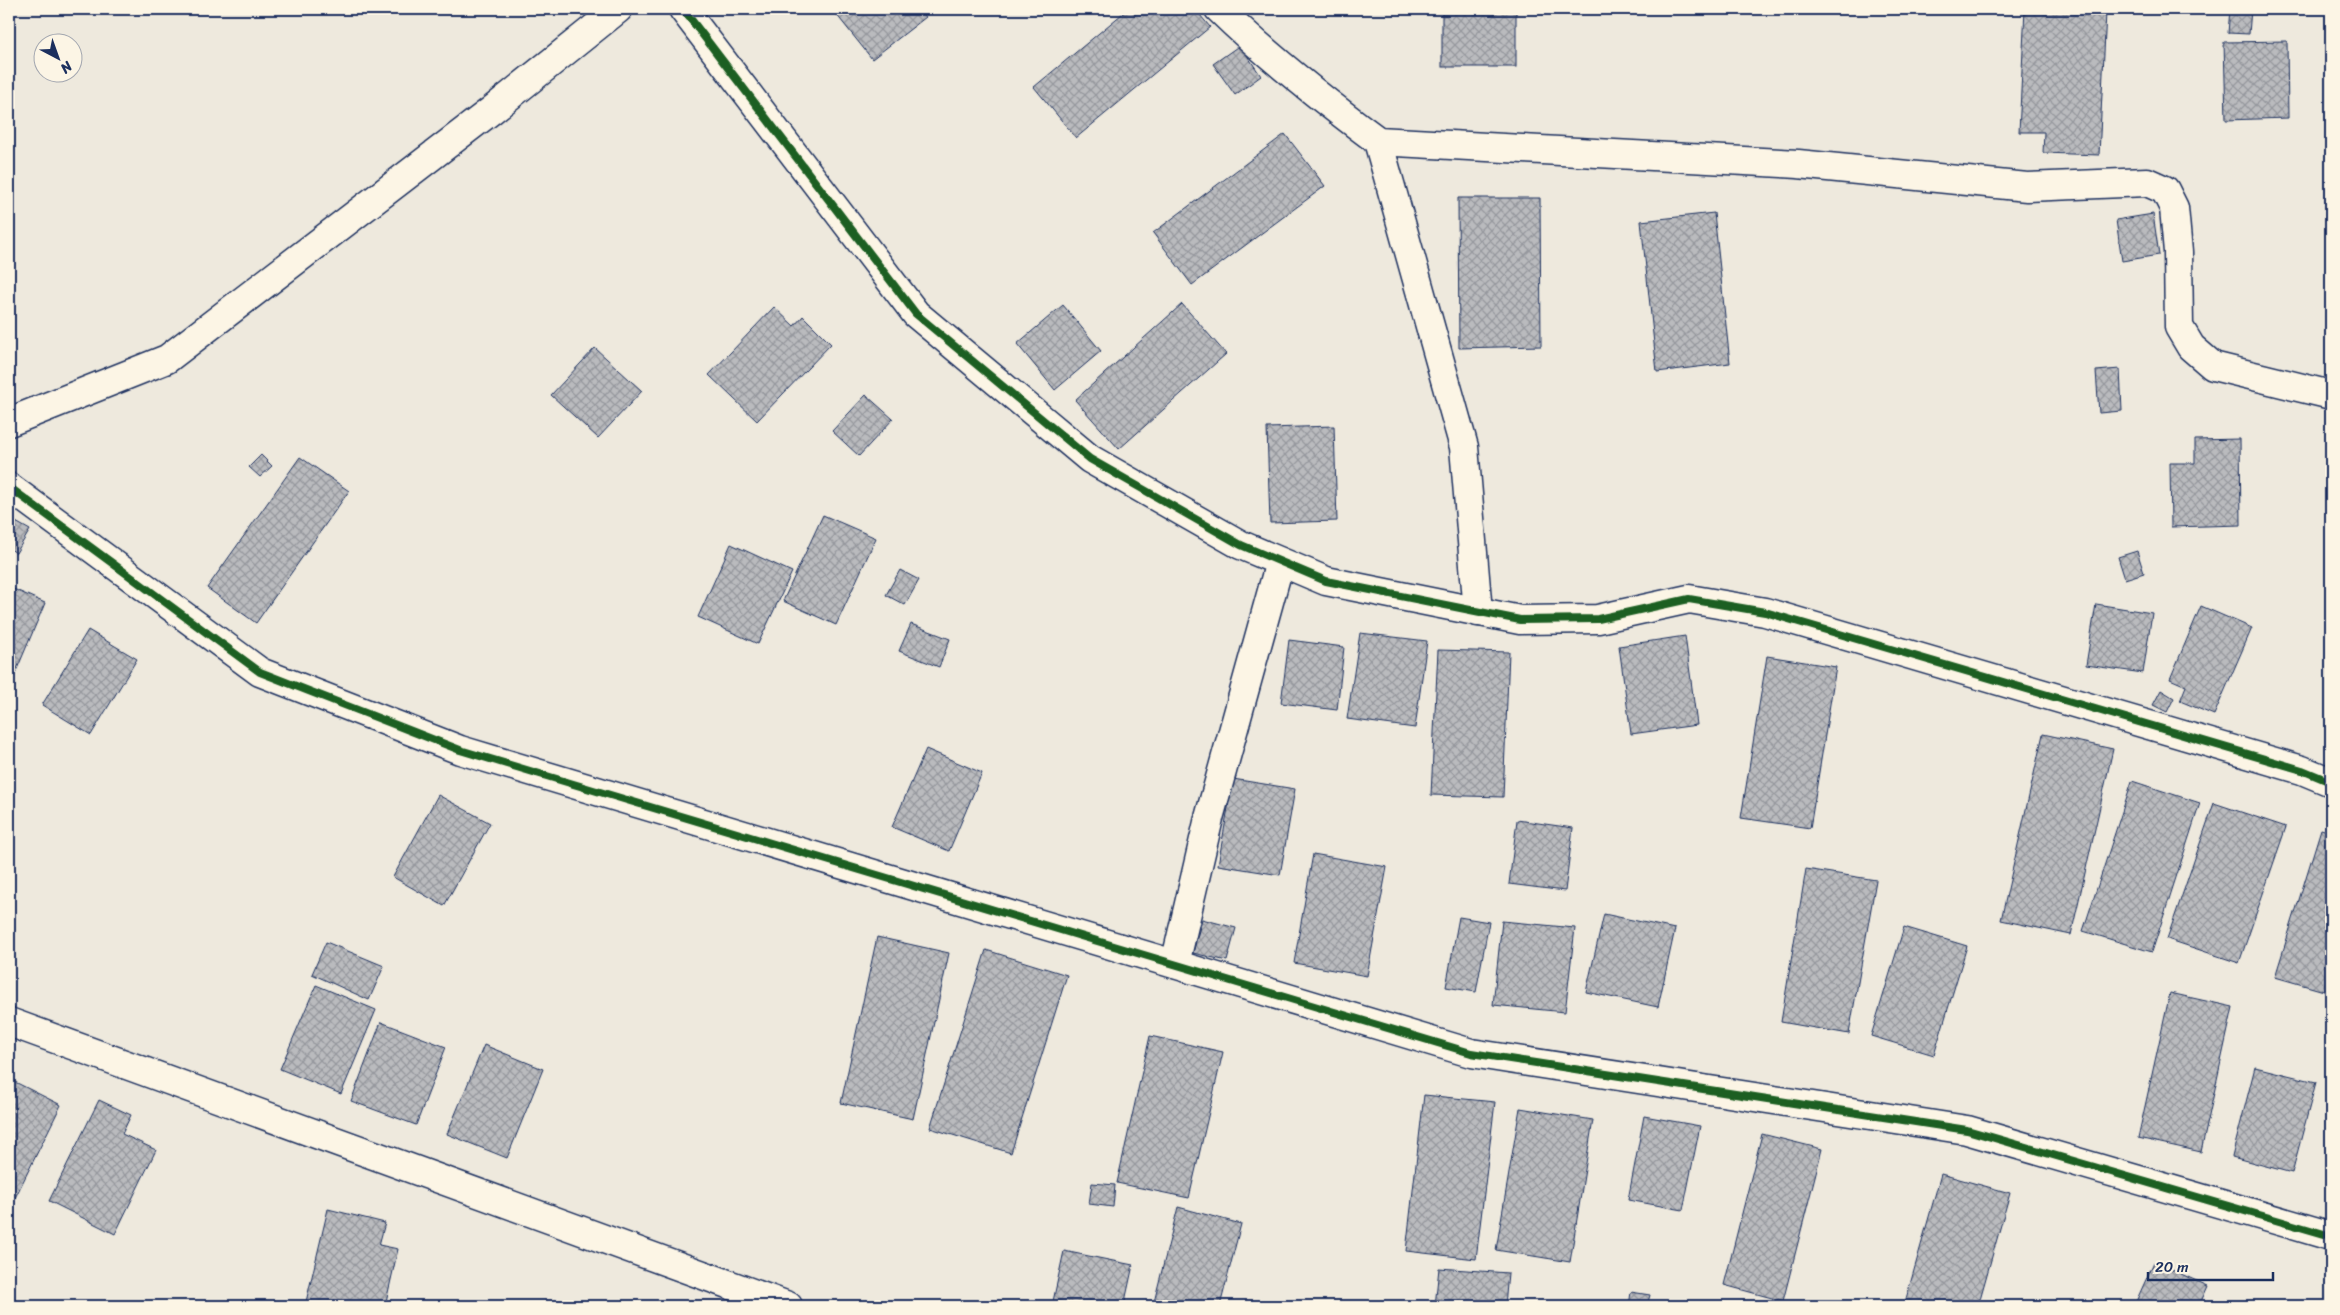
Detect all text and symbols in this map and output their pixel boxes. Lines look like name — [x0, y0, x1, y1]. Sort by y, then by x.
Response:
north arrow — [32, 32, 82, 82]
text: N — [54, 54, 79, 80]
scale bar — [2148, 1250, 2272, 1282]
text: 20 m — [2155, 1254, 2189, 1280]

